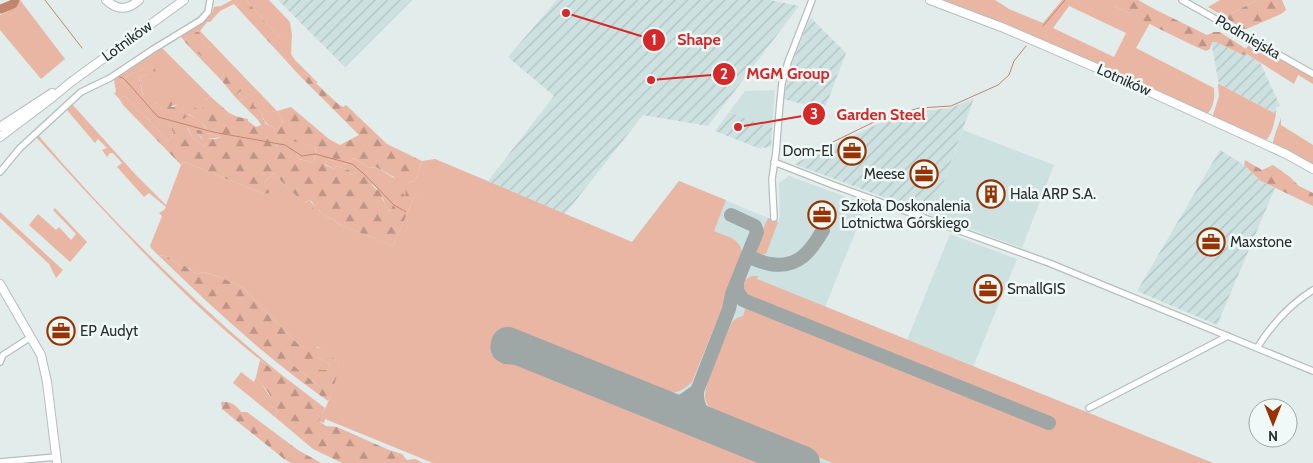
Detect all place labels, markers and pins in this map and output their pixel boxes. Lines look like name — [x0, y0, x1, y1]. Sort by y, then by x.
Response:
callout: Shape — [642, 24, 730, 55]
callout: MGM Group — [712, 58, 840, 89]
callout: Garden Steel — [802, 99, 935, 130]
office icon: Dom-El — [837, 136, 867, 166]
place label: Dom-El — [783, 142, 833, 160]
office icon: Meese — [909, 159, 939, 189]
place label: Meese — [864, 165, 905, 183]
building icon: Hala ARP S.A. — [976, 179, 1006, 209]
place label: Hala ARP S.A. — [1010, 185, 1096, 203]
place label: Szkoła Doskonalenia Lotnictwa Górskiego — [841, 197, 972, 232]
office icon: Szkoła Doskonalenia Lotnictwa Górskiego — [807, 200, 837, 230]
office icon: Maxstone — [1196, 227, 1226, 257]
place label: Maxstone — [1230, 233, 1292, 251]
office icon: SmallGIS — [973, 274, 1003, 304]
place label: SmallGIS — [1007, 280, 1066, 298]
office icon: EP Audyt — [46, 316, 76, 346]
place label: EP Audyt — [80, 322, 138, 340]

